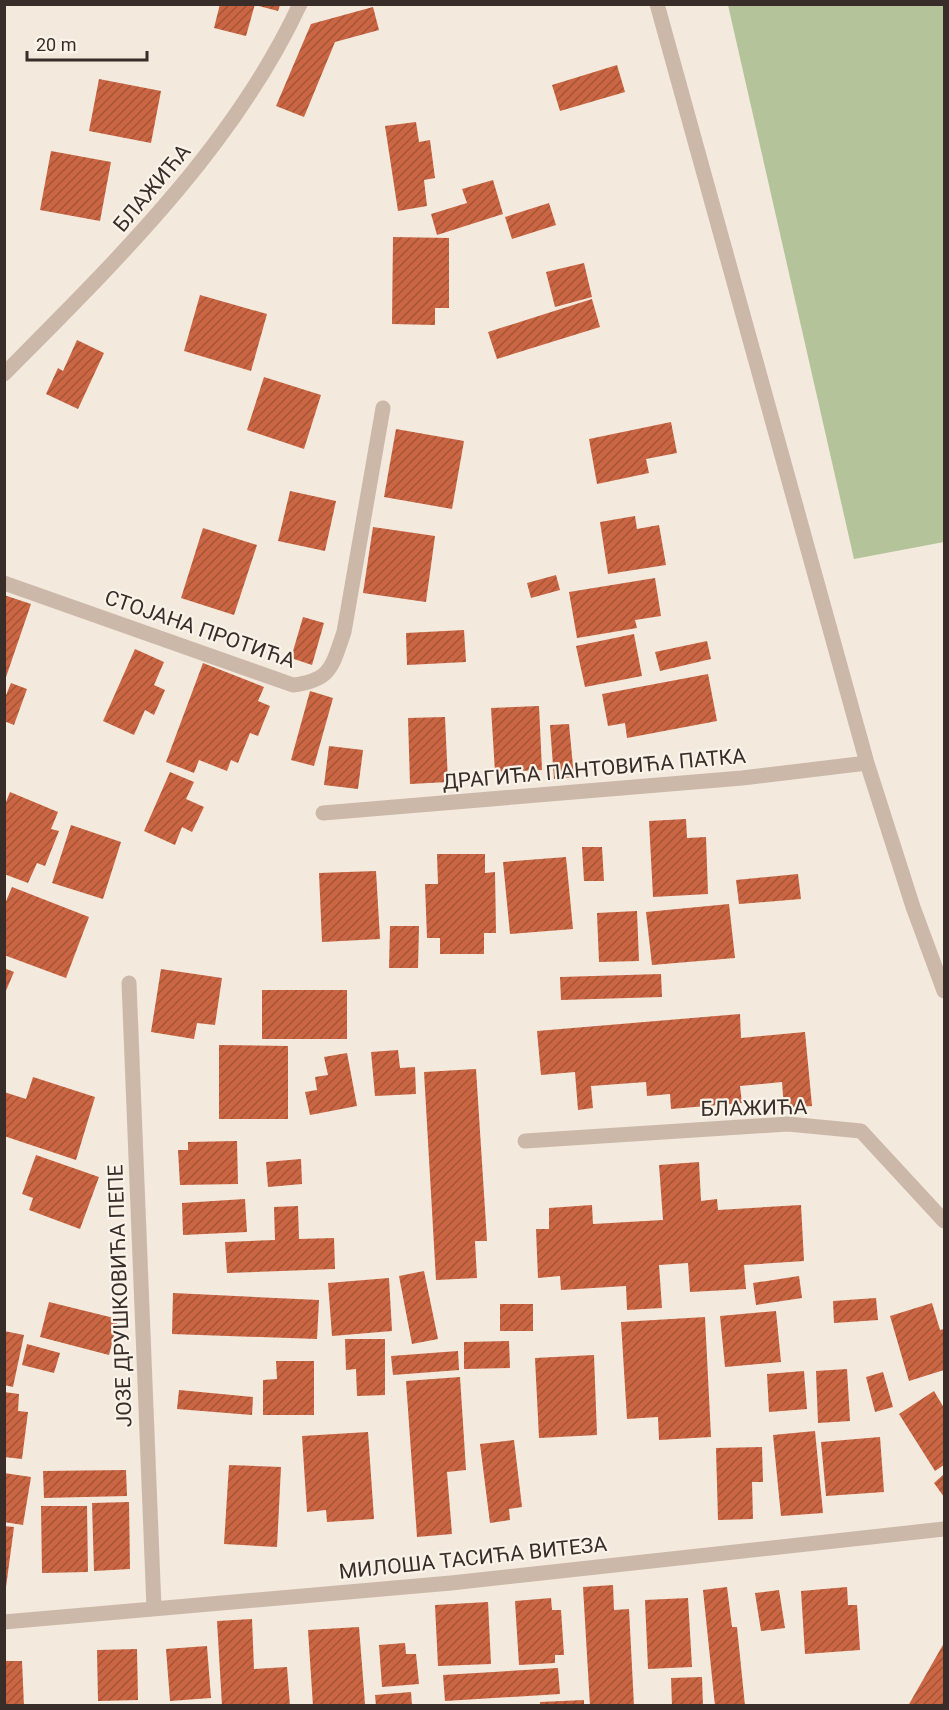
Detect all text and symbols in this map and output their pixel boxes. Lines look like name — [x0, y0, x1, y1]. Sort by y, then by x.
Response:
scale bar — [27, 24, 147, 62]
text: 20 m — [36, 34, 76, 55]
street label: БЛАЖИЋА — [109, 139, 196, 237]
street label: СТОЈАНА ПРОТИЋА — [102, 585, 299, 673]
street label: ДРАГИЋА ПАНТОВИЋА ПАТКА — [441, 744, 747, 794]
street label: БЛАЖИЋА — [701, 1095, 808, 1121]
street label: ЈОЗЕ ДРУШКОВИЋА ПЕПЕ — [103, 1164, 137, 1428]
street label: МИЛОША ТАСИЋА ВИТЕЗА — [338, 1532, 608, 1584]

